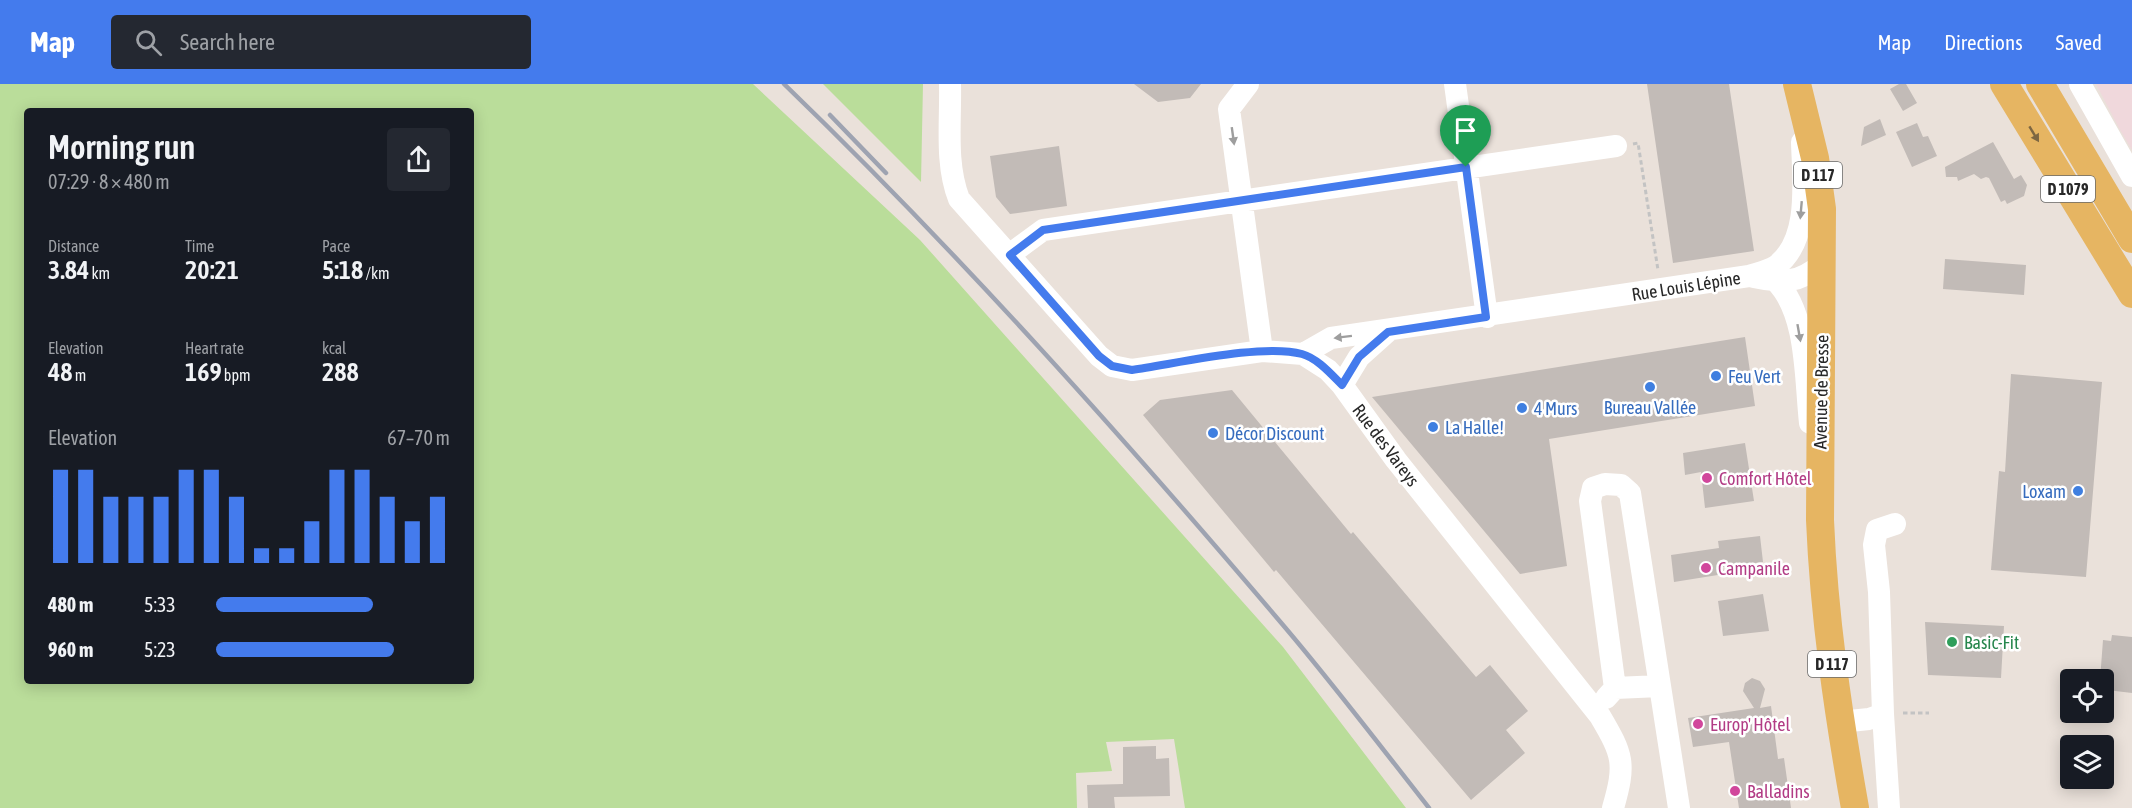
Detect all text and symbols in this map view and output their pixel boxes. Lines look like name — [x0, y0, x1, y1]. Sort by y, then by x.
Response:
search box — [111, 15, 531, 69]
text: Map — [30, 26, 75, 58]
icon: search — [132, 26, 165, 59]
text: Search here — [180, 29, 275, 55]
text: Map — [1877, 30, 1911, 54]
text: Directions — [1944, 30, 2023, 54]
text: Saved — [2056, 30, 2102, 54]
pin — [1440, 105, 1491, 167]
icon: arrive — [1449, 114, 1482, 147]
one-way arrow — [2029, 126, 2040, 142]
one-way arrow — [1228, 127, 1238, 146]
text: Morning run — [48, 128, 195, 166]
button: share — [387, 128, 450, 191]
road number: D 117 — [1794, 162, 1842, 188]
text: 07:29 · 8 × 480 m — [48, 170, 170, 193]
road number: D 1079 — [2041, 176, 2095, 202]
one-way arrow — [1796, 200, 1805, 219]
text: Distance — [48, 237, 99, 255]
text: Time — [185, 237, 214, 255]
text: Pace — [322, 237, 350, 255]
text: 3.84 — [48, 255, 89, 285]
text: 20:21 — [185, 255, 239, 285]
text: 5:18 — [322, 255, 363, 285]
text: km — [89, 264, 110, 282]
text: /km — [363, 264, 389, 282]
street label: Rue Louis Lépine — [1630, 267, 1742, 305]
one-way arrow — [1795, 324, 1804, 343]
one-way arrow — [1334, 332, 1353, 342]
street label: Avenue de Bresse — [1810, 335, 1832, 449]
text: Elevation — [48, 339, 103, 357]
text: Heart rate — [185, 339, 244, 357]
text: kcal — [322, 339, 346, 357]
text: 48 — [48, 357, 72, 387]
text: 169 — [185, 357, 222, 387]
text: 288 — [322, 357, 359, 387]
text: m — [72, 366, 86, 384]
text: bpm — [222, 366, 251, 384]
place label: Feu Vert — [1728, 366, 1781, 387]
marker: Feu Vert — [1709, 369, 1723, 383]
marker: Bureau Vallée — [1643, 380, 1657, 394]
place label: Bureau Vallée — [1604, 397, 1696, 418]
place label: 4 Murs — [1534, 398, 1577, 419]
street label: Rue des Vareys — [1348, 400, 1424, 490]
marker: 4 Murs — [1515, 401, 1529, 415]
place label: La Halle! — [1445, 417, 1504, 438]
marker: La Halle! — [1426, 420, 1440, 434]
place label: Décor Discount — [1225, 423, 1324, 444]
text: Elevation — [48, 426, 117, 449]
text: 67–70 m — [387, 426, 450, 449]
marker: Décor Discount — [1206, 426, 1220, 440]
place label: Comfort Hôtel — [1719, 468, 1812, 489]
marker: Comfort Hôtel — [1700, 471, 1714, 485]
place label: Loxam — [2022, 481, 2066, 502]
marker: Loxam — [2071, 484, 2085, 498]
place label: Campanile — [1718, 558, 1790, 579]
marker: Campanile — [1699, 561, 1713, 575]
text: 480 m — [48, 593, 93, 616]
text: 5:33 — [144, 593, 176, 616]
place label: Basic-Fit — [1964, 632, 2019, 653]
marker: Basic-Fit — [1945, 635, 1959, 649]
text: 960 m — [48, 638, 93, 661]
text: 5:23 — [144, 638, 176, 661]
road number: D 117 — [1808, 651, 1856, 677]
map controls — [2060, 669, 2114, 789]
button: locate — [2060, 669, 2114, 723]
place label: Europ' Hôtel — [1710, 714, 1790, 735]
marker: Europ' Hôtel — [1691, 717, 1705, 731]
button: layers — [2060, 735, 2114, 789]
place label: Balladins — [1747, 781, 1810, 802]
marker: Balladins — [1728, 784, 1742, 798]

